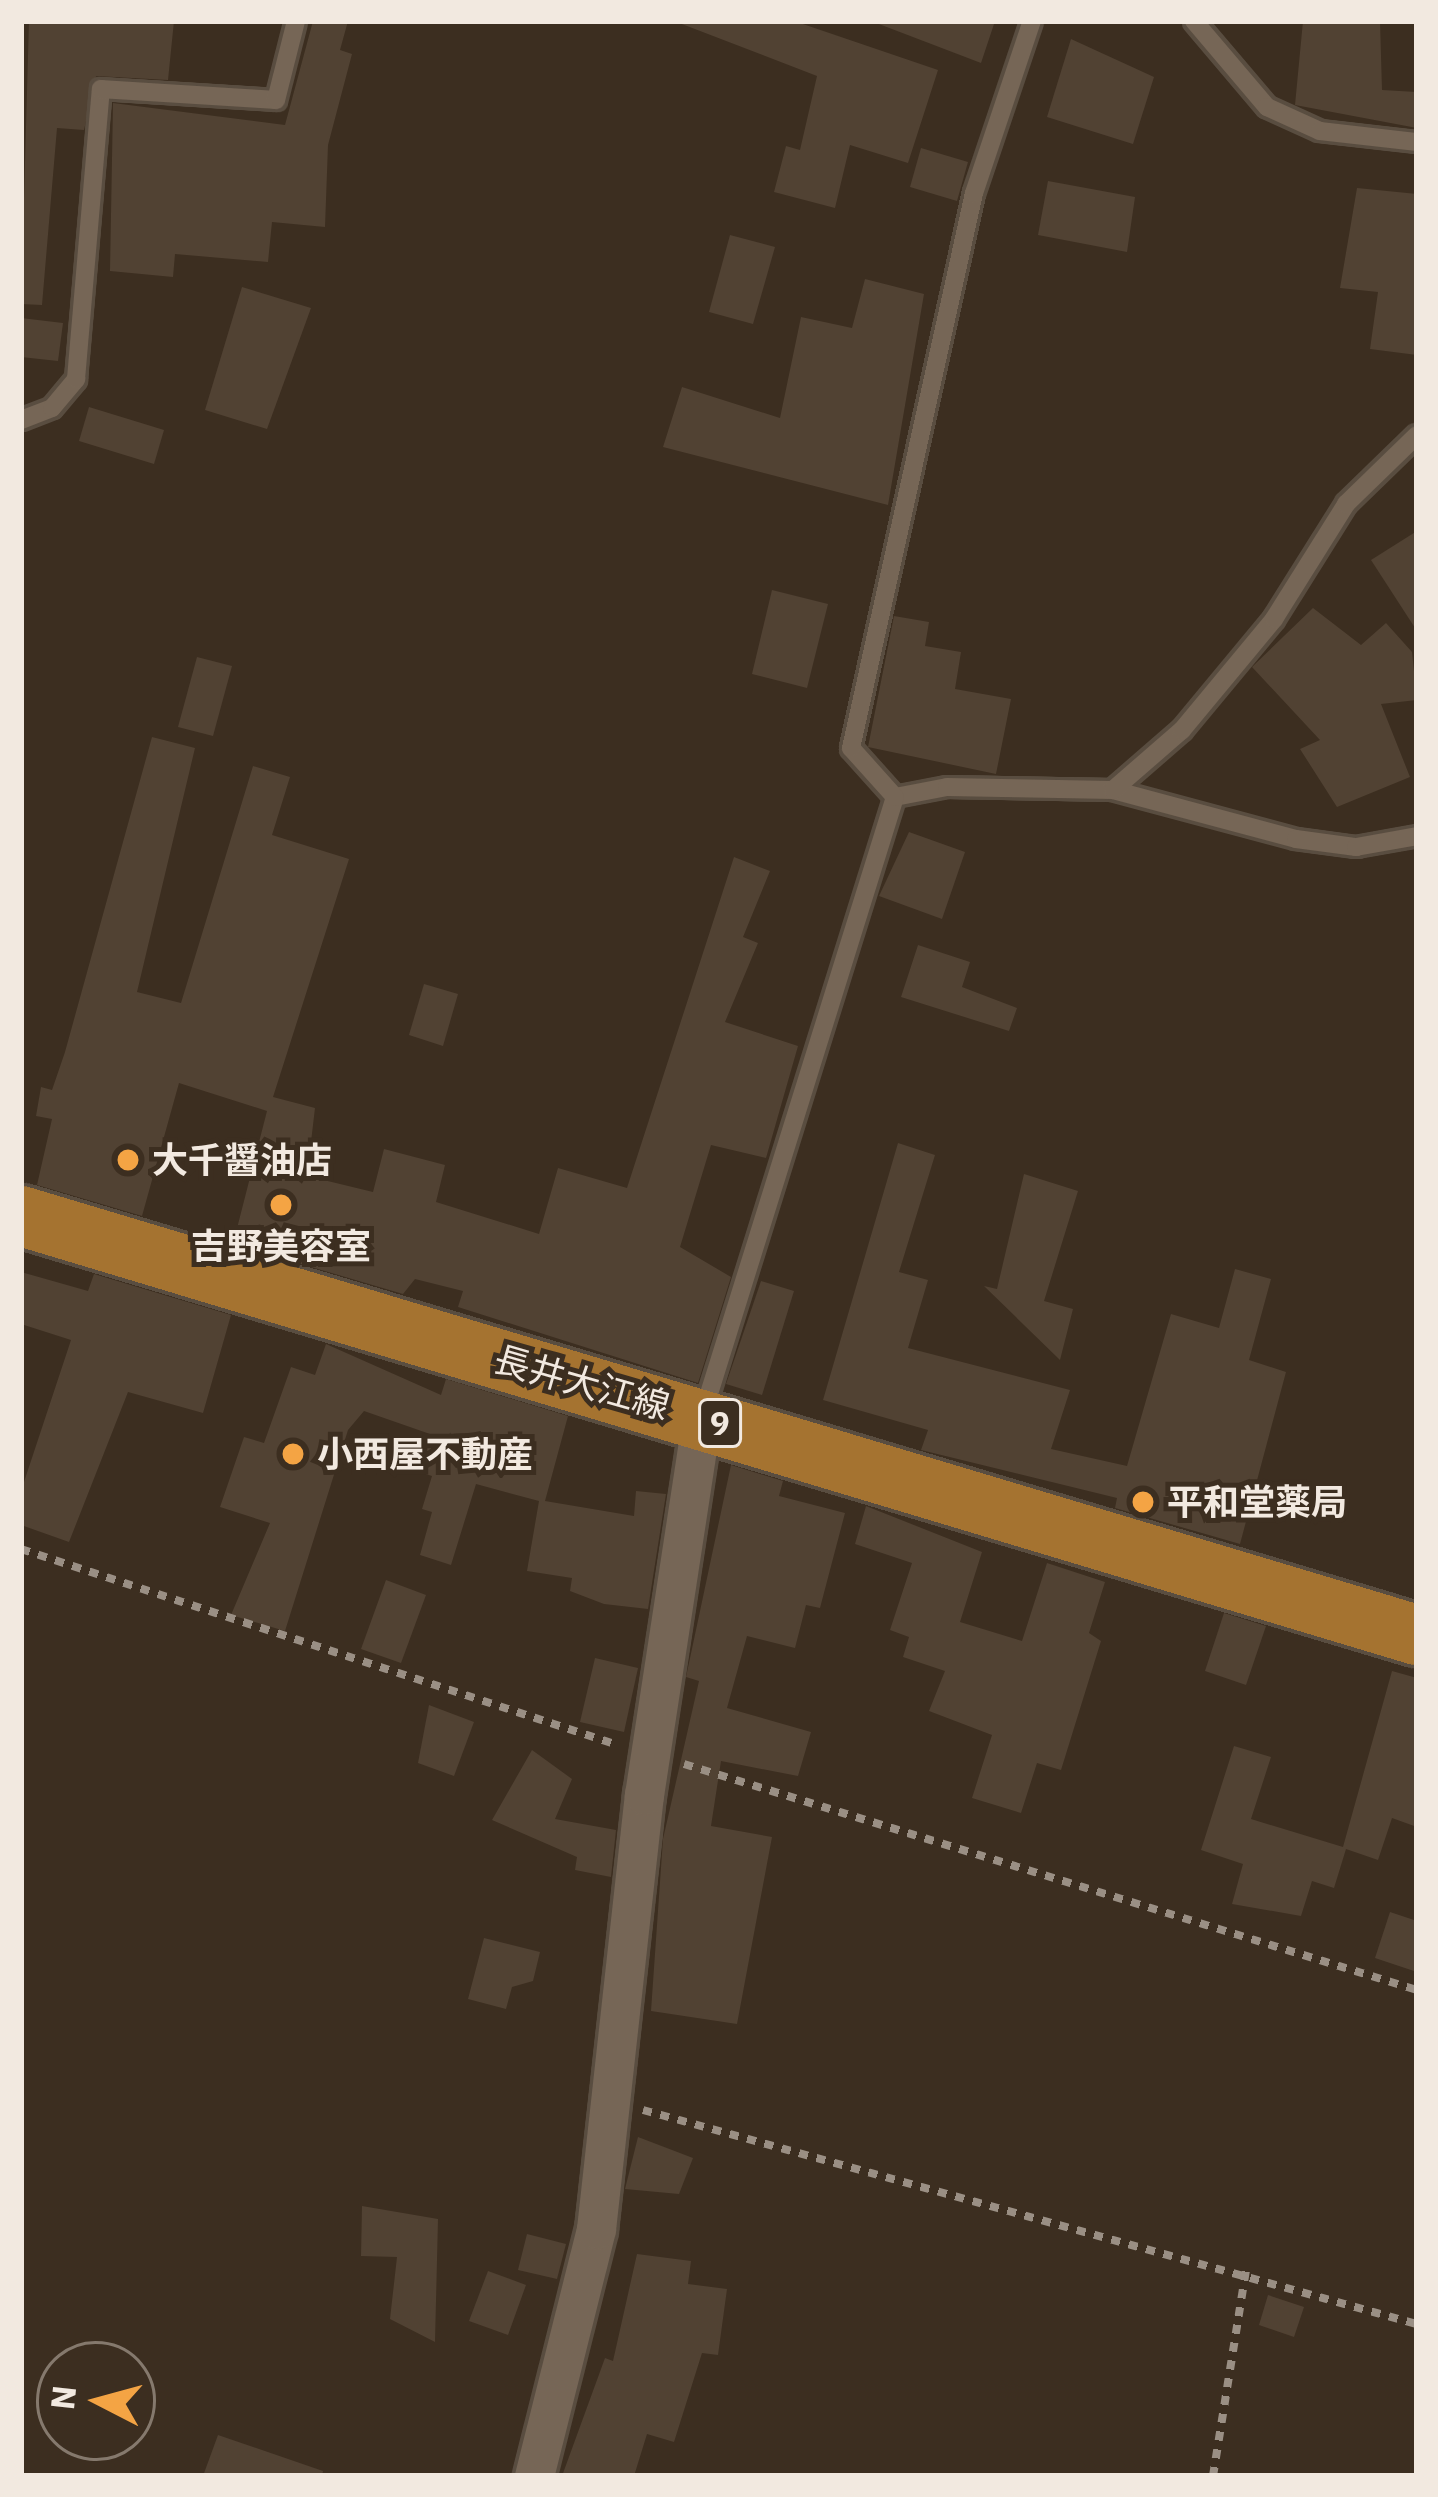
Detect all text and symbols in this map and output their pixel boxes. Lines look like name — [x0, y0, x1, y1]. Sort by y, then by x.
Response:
place label: 大千醤油店 — [152, 1138, 332, 1182]
marker: 大千醤油店 — [115, 1147, 141, 1173]
marker: 吉野美容室 — [268, 1192, 294, 1218]
place label: 吉野美容室 — [191, 1224, 371, 1268]
street label: 長井大江線 — [490, 1336, 674, 1428]
road number: 9 — [696, 1396, 744, 1450]
place label: 小西屋不動産 — [317, 1432, 533, 1476]
marker: 小西屋不動産 — [280, 1441, 306, 1467]
place label: 平和堂薬局 — [1167, 1480, 1347, 1524]
marker: 平和堂薬局 — [1130, 1489, 1156, 1515]
north arrow — [36, 2341, 156, 2461]
text: N — [40, 2383, 85, 2412]

